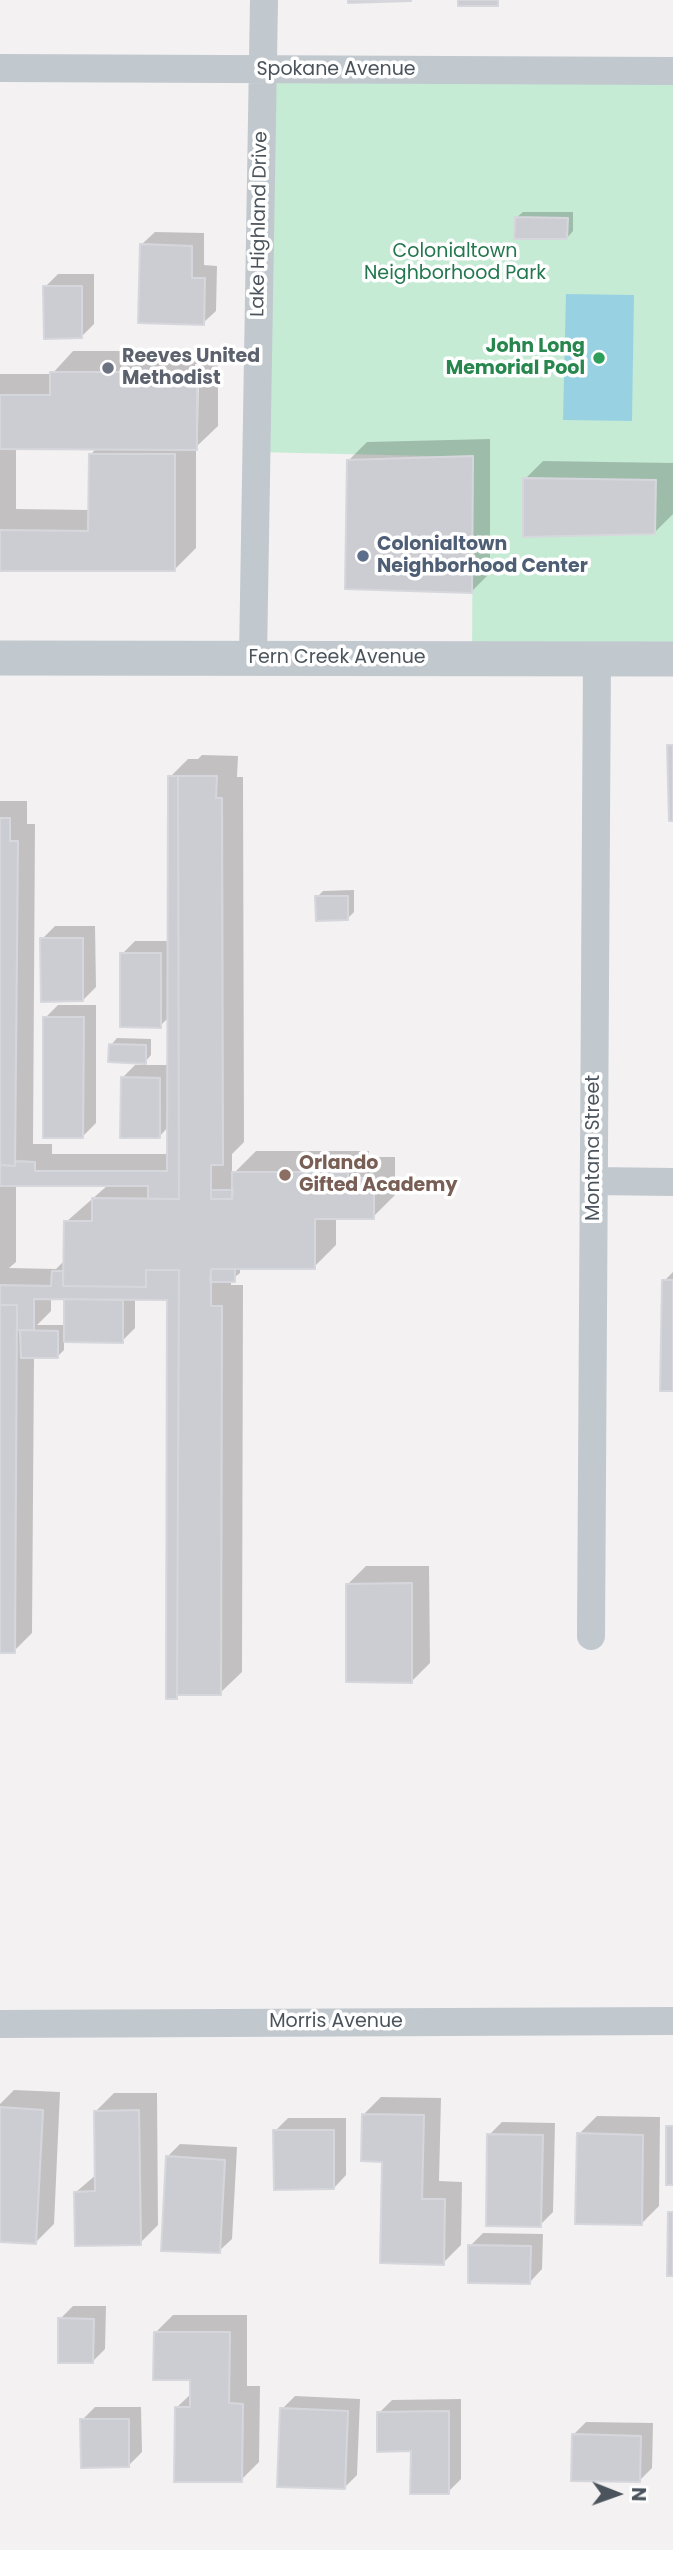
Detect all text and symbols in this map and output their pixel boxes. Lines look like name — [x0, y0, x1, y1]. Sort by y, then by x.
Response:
street label: Spokane Avenue — [256, 59, 416, 81]
street label: Lake Highland Drive — [247, 131, 273, 317]
park label: Colonialtown Neighborhood Park — [364, 241, 546, 285]
place label: John Long Memorial Pool — [446, 336, 585, 380]
place label: Reeves United Methodist — [122, 346, 260, 390]
marker: John Long Memorial Pool — [591, 350, 607, 366]
marker: Reeves United Methodist — [100, 360, 116, 376]
place label: Colonialtown Neighborhood Center — [377, 534, 588, 578]
marker: Colonialtown Neighborhood Center — [355, 548, 371, 564]
street label: Fern Creek Avenue — [248, 647, 426, 669]
street label: Montana Street — [583, 1075, 605, 1221]
place label: Orlando Gifted Academy — [299, 1153, 457, 1197]
marker: Orlando Gifted Academy — [277, 1167, 293, 1183]
street label: Morris Avenue — [269, 2011, 403, 2033]
north arrow — [582, 2459, 652, 2529]
text: N — [625, 2487, 652, 2502]

